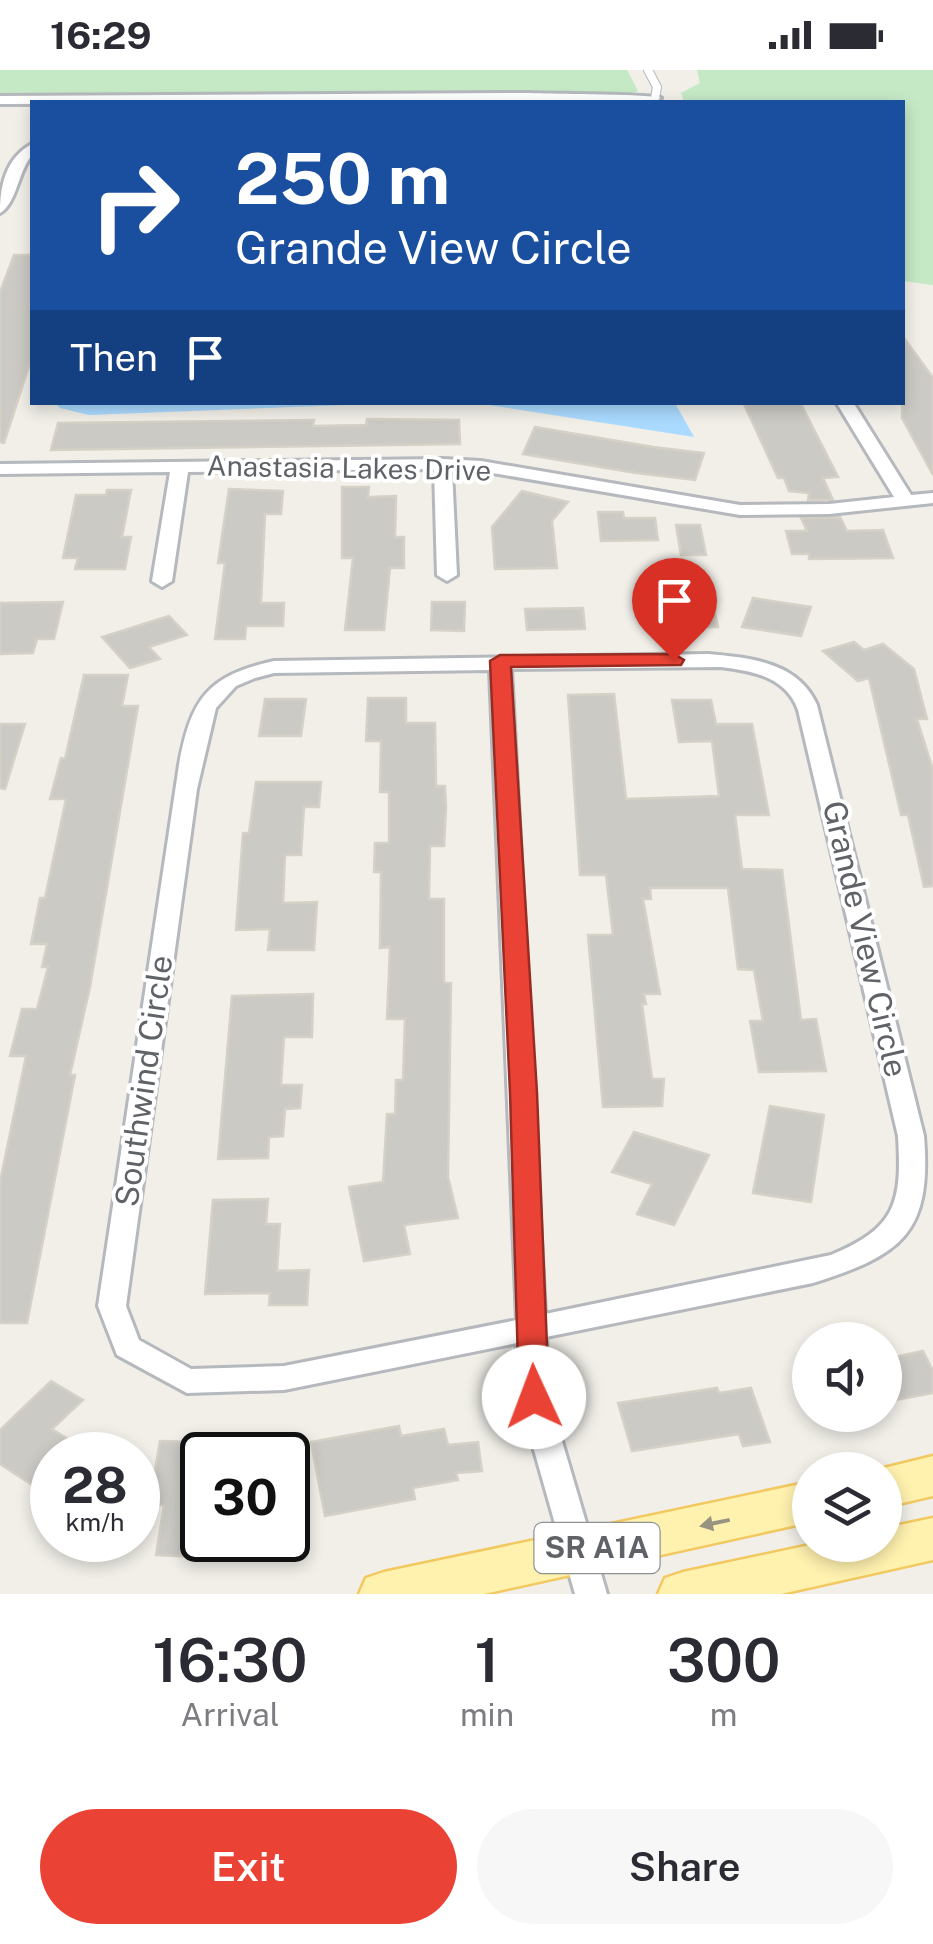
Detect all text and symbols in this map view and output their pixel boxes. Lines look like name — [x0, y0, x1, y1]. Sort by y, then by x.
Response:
text: 16:29 — [50, 13, 152, 58]
text: 250 m — [235, 137, 450, 220]
icon: right — [70, 140, 200, 270]
text: Grande View Circle — [235, 221, 632, 274]
icon: arrive — [178, 330, 233, 385]
text: Then — [70, 335, 158, 380]
street label: Anastasia Lakes Drive — [206, 449, 492, 486]
pin — [632, 558, 717, 661]
icon: arrive — [647, 573, 702, 628]
street label: Grande View Circle — [816, 797, 915, 1081]
street label: Southwind Circle — [108, 953, 179, 1209]
map controls — [792, 1322, 902, 1562]
button: sound — [792, 1322, 902, 1432]
position arrow — [482, 1345, 586, 1449]
speed limit sign: 30 — [180, 1432, 310, 1562]
button: layers — [792, 1452, 902, 1562]
text: 28 — [62, 1455, 128, 1514]
text: km/h — [66, 1507, 124, 1537]
one-way arrow — [699, 1515, 730, 1531]
road number: SR A1A — [534, 1523, 660, 1573]
text: 16:30 — [152, 1625, 308, 1696]
text: 1 — [475, 1625, 500, 1696]
text: 300 — [667, 1625, 781, 1696]
text: Arrival — [181, 1696, 279, 1733]
text: min — [460, 1696, 514, 1733]
text: m — [710, 1696, 737, 1733]
button: Exit — [40, 1809, 457, 1924]
button: Share — [477, 1809, 893, 1924]

